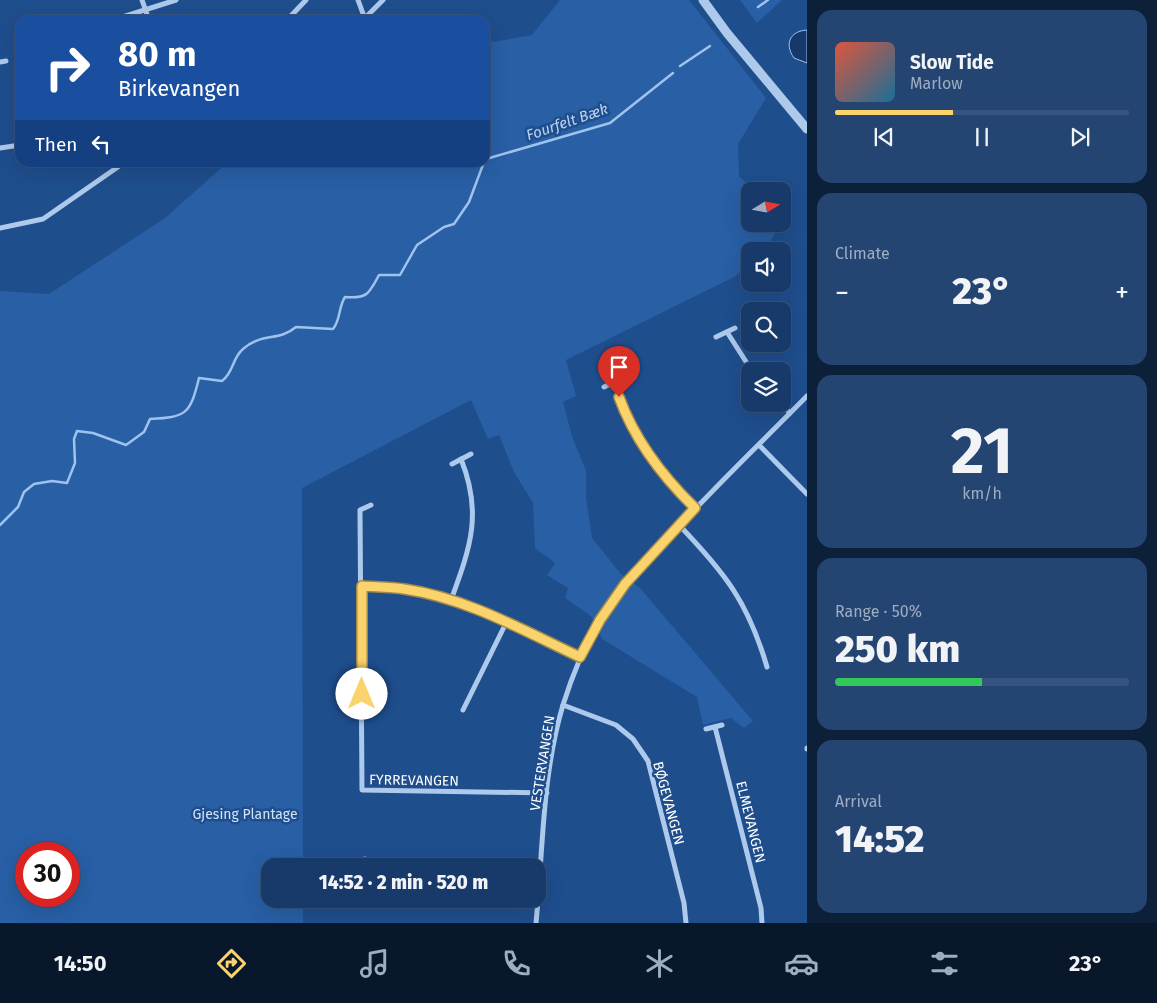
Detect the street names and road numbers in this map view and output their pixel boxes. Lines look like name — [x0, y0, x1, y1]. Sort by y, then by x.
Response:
street label: VESTERVANGEN — [527, 714, 558, 812]
street label: BØGEVANGEN — [649, 760, 688, 847]
street label: FYRREVANGEN — [369, 771, 459, 790]
street label: ELMEVANGEN — [732, 779, 769, 865]

